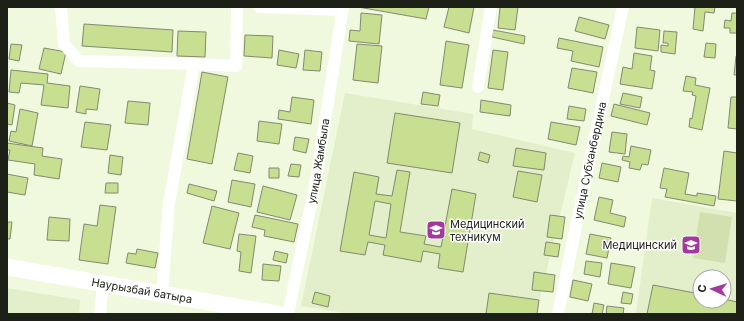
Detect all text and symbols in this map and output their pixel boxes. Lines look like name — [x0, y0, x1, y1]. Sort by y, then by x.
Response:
street label: улица Субханбердина — [571, 100, 609, 220]
street label: улица Жамбыла — [304, 117, 332, 205]
place label: Медицинский техникум — [450, 217, 525, 244]
school or university icon: Медицинский техникум — [425, 219, 447, 241]
school or university icon: Медицинский — [680, 234, 702, 256]
place label: Медицинский — [602, 238, 677, 252]
north arrow — [692, 269, 732, 309]
street label: Наурызбай батыра — [90, 275, 193, 306]
text: С — [695, 284, 709, 293]

